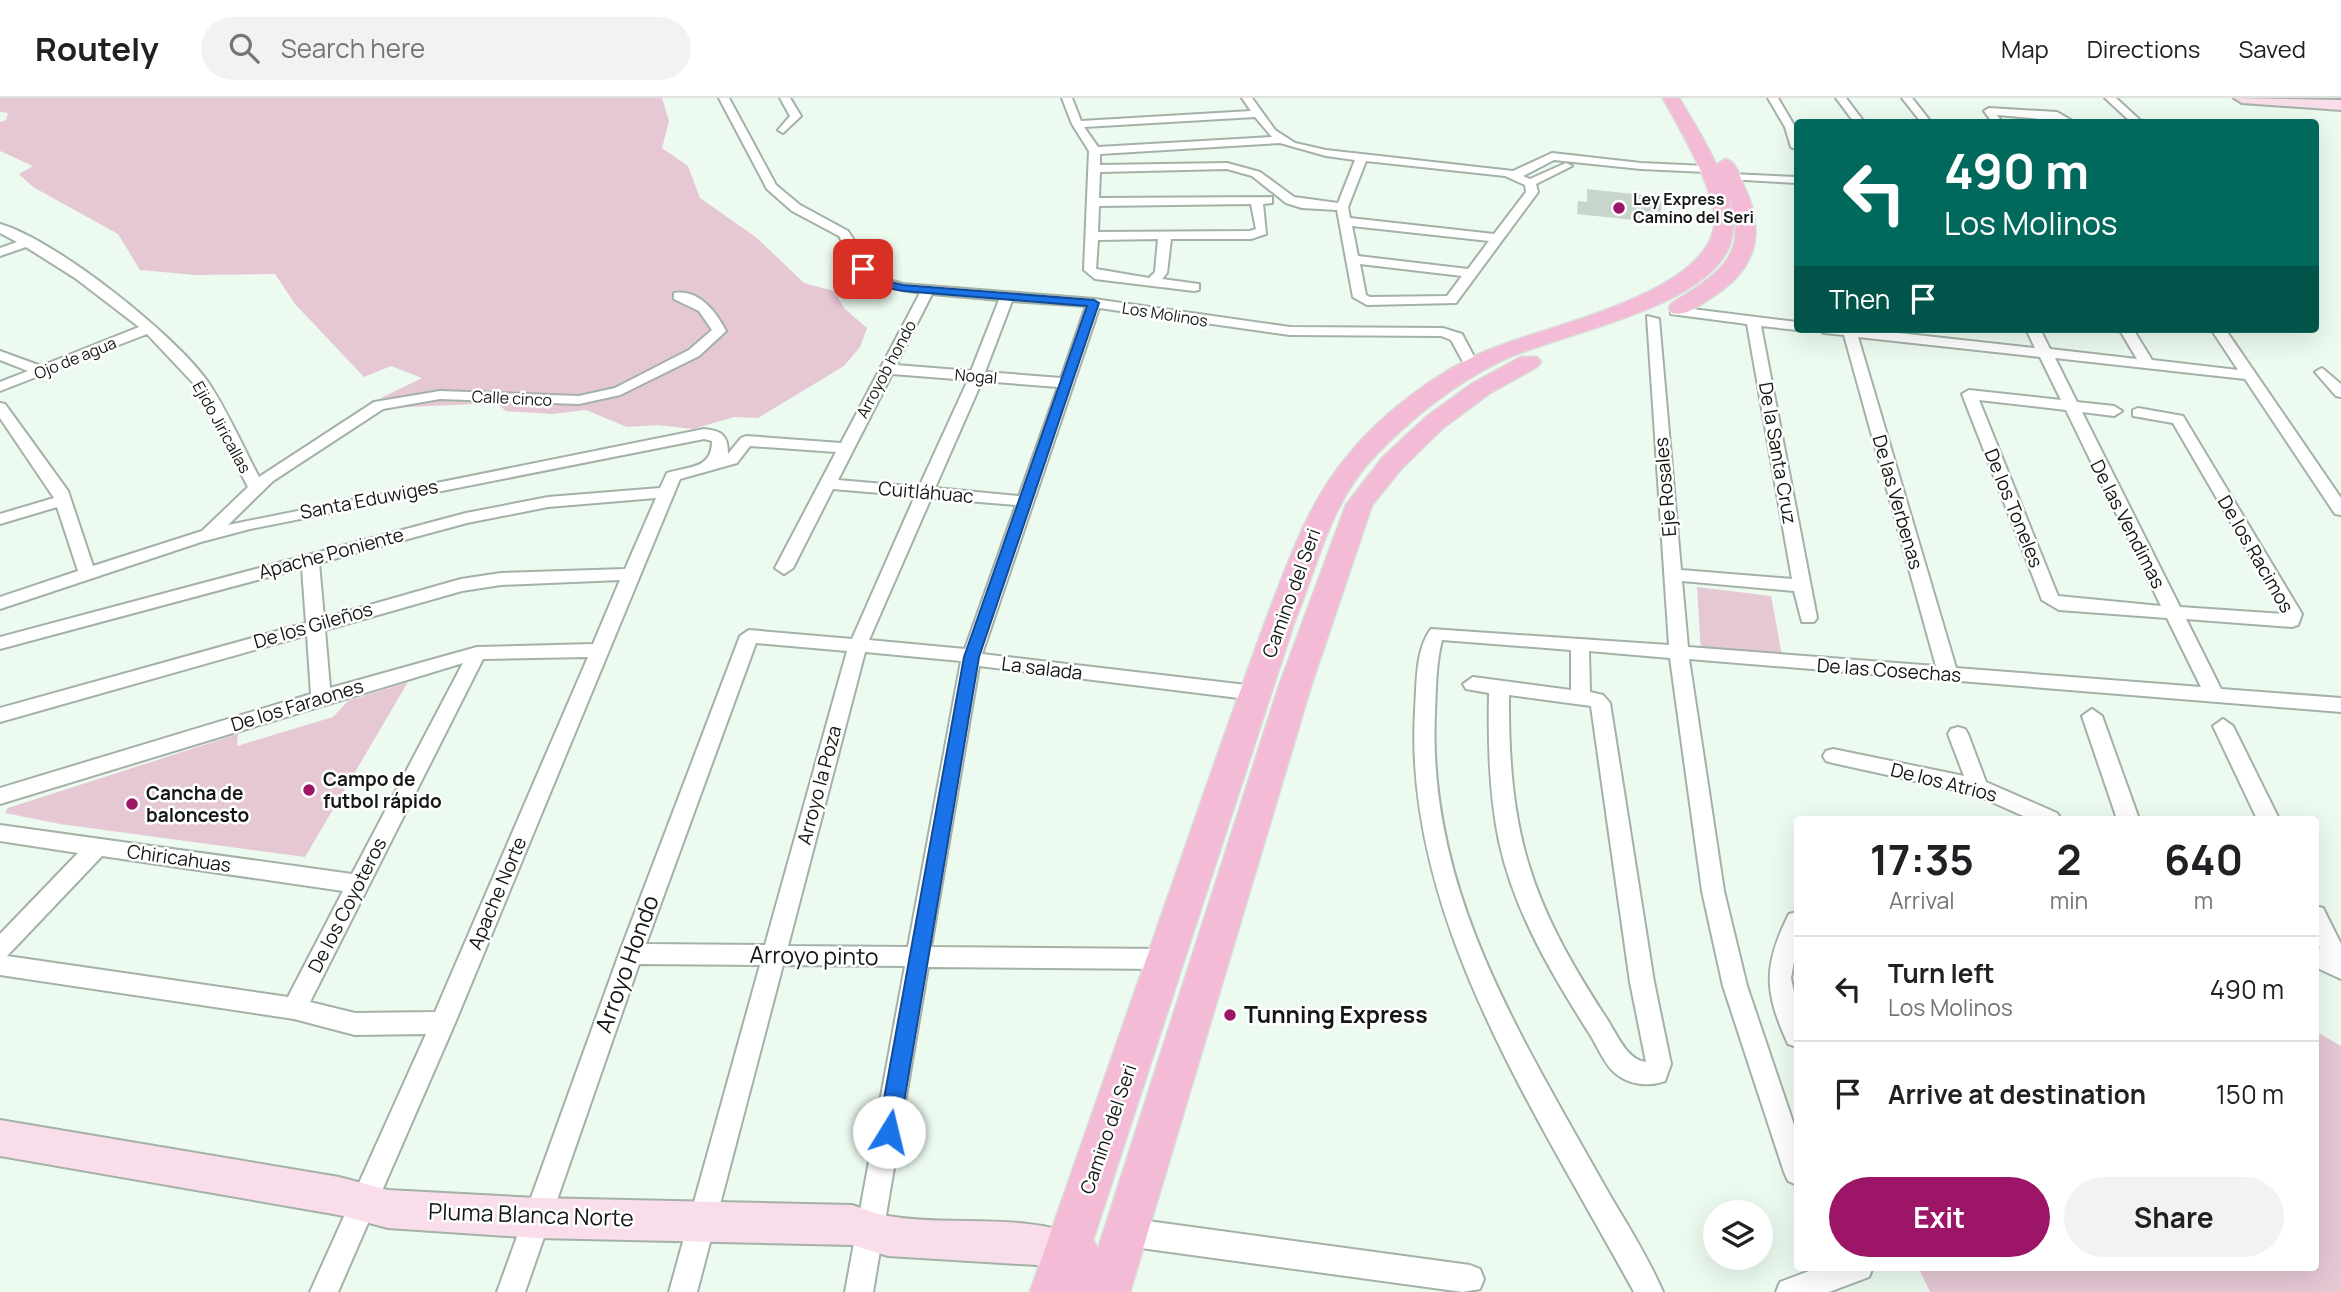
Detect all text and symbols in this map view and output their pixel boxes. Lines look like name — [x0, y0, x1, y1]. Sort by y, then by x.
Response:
search box — [201, 17, 691, 80]
text: Routely — [35, 26, 159, 71]
icon: search — [225, 29, 263, 67]
text: Search here — [281, 30, 425, 66]
text: Map — [2001, 32, 2049, 65]
text: Directions — [2087, 32, 2200, 65]
text: Saved — [2238, 32, 2306, 65]
text: 490 m — [1944, 137, 2089, 204]
icon: left — [1829, 147, 1920, 238]
place label: Ley Express Camino del Seri — [1633, 188, 1754, 228]
marker: Ley Express Camino del Seri — [1611, 200, 1627, 216]
text: Los Molinos — [1944, 201, 2118, 245]
pin — [833, 239, 893, 299]
icon: arrive — [844, 250, 882, 288]
icon: arrive — [1904, 280, 1942, 318]
text: Then — [1829, 281, 1890, 317]
street label: Los Molinos — [1120, 296, 1210, 332]
street label: Arroyob hondo — [851, 316, 921, 422]
street label: Ojo de agua — [31, 331, 119, 385]
street label: Nogal — [954, 363, 998, 389]
street label: Ejido Jiricallas — [188, 377, 256, 477]
street label: De la Santa Cruz — [1753, 380, 1803, 526]
street label: Calle cinco — [471, 385, 553, 411]
street label: De las Verbenas — [1866, 432, 1930, 572]
street label: Eje Rosales — [1648, 436, 1682, 538]
street label: De los Toneles — [1978, 445, 2050, 571]
street label: De las Vendimas — [2084, 455, 2172, 593]
street label: Santa Eduwiges — [298, 473, 440, 525]
street label: Cuitláhuac — [877, 475, 975, 509]
street label: De los Racimos — [2212, 491, 2300, 617]
street label: Apache Poniente — [255, 521, 407, 585]
street label: Camino del Seri — [1256, 525, 1326, 661]
street label: De los Gileños — [250, 596, 376, 654]
street label: La salada — [1000, 650, 1084, 686]
street label: De las Cosechas — [1816, 652, 1962, 688]
street label: De los Faraones — [228, 672, 366, 738]
street label: Arroyo la Poza — [791, 723, 847, 847]
street label: De los Atrios — [1888, 756, 2000, 808]
place label: Campo de futbol rápido — [323, 766, 442, 814]
place label: Cancha de baloncesto — [146, 780, 249, 828]
marker: Campo de futbol rápido — [301, 782, 317, 798]
marker: Cancha de baloncesto — [124, 796, 140, 812]
text: 17:35 — [1870, 830, 1974, 888]
text: 2 — [2056, 830, 2081, 888]
text: 640 — [2164, 830, 2243, 888]
street label: De los Coyoteros — [302, 833, 392, 977]
street label: Apache Norte — [462, 833, 532, 953]
street label: Chiricahuas — [125, 838, 233, 878]
text: Arrival — [1889, 884, 1955, 916]
text: min — [2050, 884, 2088, 916]
text: m — [2194, 884, 2213, 916]
street label: Arroyo Hondo — [586, 890, 666, 1037]
street label: Arroyo pinto — [749, 938, 879, 972]
text: Turn left — [1888, 955, 1995, 991]
icon: left — [1829, 970, 1867, 1008]
text: 490 m — [2210, 971, 2284, 1007]
text: Los Molinos — [1888, 991, 2013, 1023]
place label: Tunning Express — [1244, 998, 1428, 1030]
marker: Tunning Express — [1222, 1007, 1238, 1023]
street label: Camino del Seri — [1074, 1061, 1142, 1197]
icon: arrive — [1829, 1075, 1867, 1113]
text: Arrive at destination — [1888, 1076, 2146, 1112]
text: 150 m — [2216, 1076, 2284, 1112]
position arrow — [852, 1095, 926, 1169]
button: Exit — [1829, 1177, 2050, 1257]
button: Share — [2064, 1177, 2284, 1257]
street label: Pluma Blanca Norte — [428, 1194, 634, 1234]
map controls — [1703, 1200, 1773, 1270]
button: layers — [1703, 1200, 1773, 1270]

